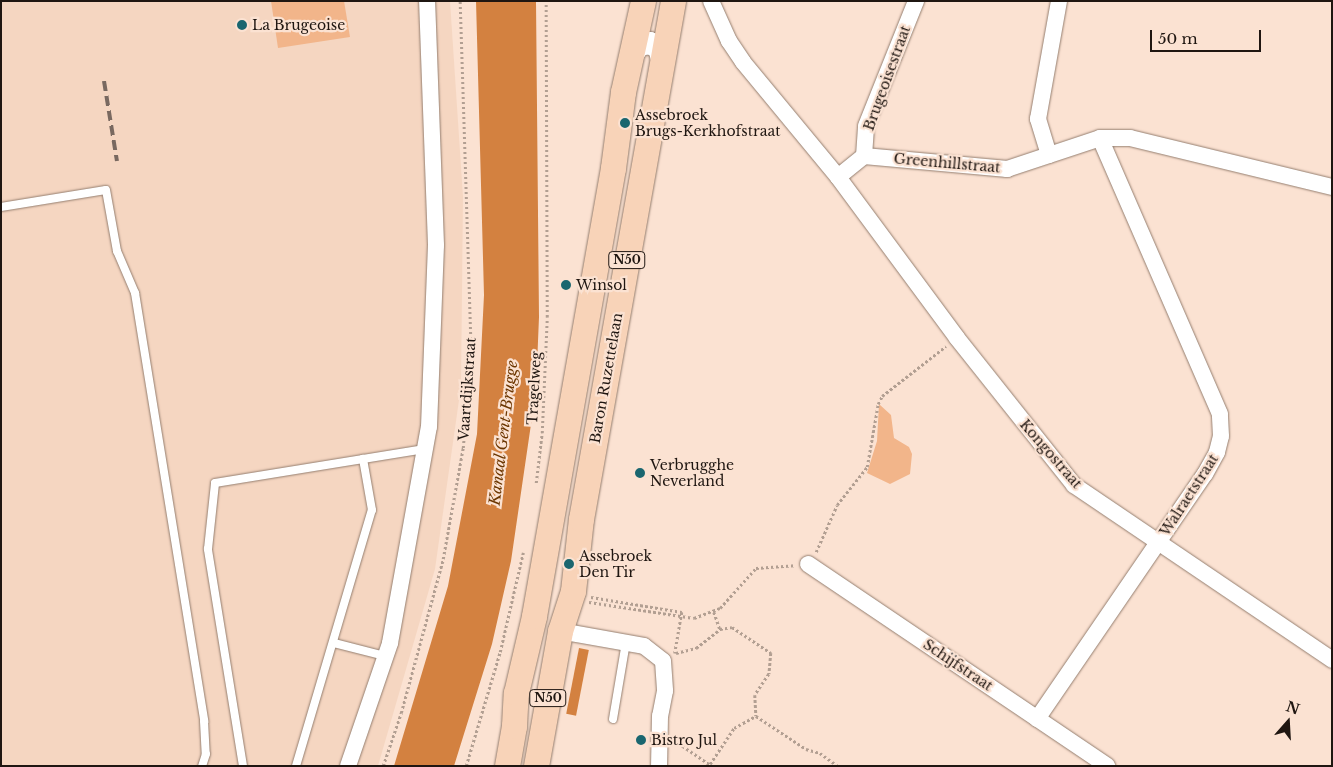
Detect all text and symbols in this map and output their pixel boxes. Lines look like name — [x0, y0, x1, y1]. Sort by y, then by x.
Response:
place label: La Brugeoise — [252, 17, 345, 33]
marker: La Brugeoise — [236, 19, 248, 31]
scale bar — [1153, 20, 1264, 52]
street label: Brugeoisestraat — [860, 23, 914, 133]
text: 50 m — [1158, 29, 1198, 48]
place label: Assebroek Brugs-Kerkhofstraat — [635, 107, 780, 140]
marker: Assebroek Brugs-Kerkhofstraat — [619, 117, 631, 129]
street label: Greenhillstraat — [893, 150, 1001, 176]
road number: N50 — [608, 250, 646, 270]
place label: Winsol — [576, 277, 627, 293]
marker: Winsol — [560, 279, 572, 291]
street label: Baron Ruzettelaan — [586, 311, 626, 445]
street label: Vaartdijkstraat — [455, 337, 479, 441]
street label: Tragelweg — [524, 351, 544, 425]
water label: Kanaal Gent-Brugge — [485, 359, 521, 507]
street label: Kongostraat — [1016, 416, 1086, 492]
street label: Walraetstraat — [1156, 451, 1222, 539]
place label: Verbrugghe Neverland — [650, 457, 734, 490]
marker: Verbrugghe Neverland — [634, 467, 646, 479]
place label: Assebroek Den Tir — [579, 548, 652, 580]
marker: Assebroek Den Tir — [563, 558, 575, 570]
street label: Schijfstraat — [920, 636, 996, 694]
road number: N50 — [529, 688, 567, 708]
north arrow — [1263, 697, 1313, 747]
text: N — [1284, 697, 1302, 718]
place label: Bistro Jul — [651, 732, 717, 748]
marker: Bistro Jul — [635, 734, 647, 746]

